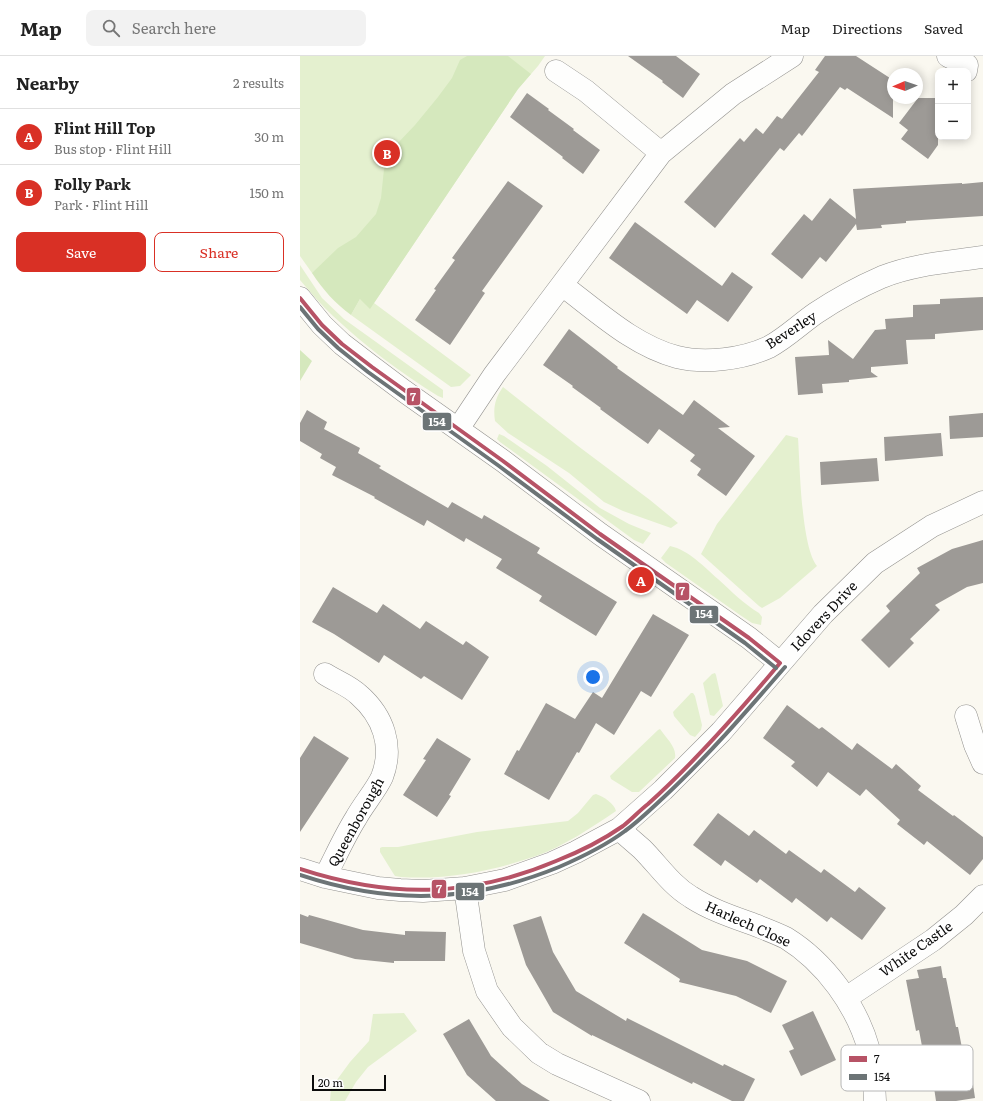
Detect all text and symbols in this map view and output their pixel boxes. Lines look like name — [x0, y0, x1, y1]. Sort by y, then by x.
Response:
search box — [86, 10, 366, 46]
text: Map — [20, 14, 62, 42]
text: Search here — [132, 16, 216, 39]
icon: search — [100, 17, 122, 39]
text: Map — [780, 18, 810, 38]
text: Directions — [832, 18, 902, 38]
text: Saved — [924, 18, 963, 38]
north arrow — [887, 68, 923, 104]
map controls — [935, 68, 971, 140]
button: + — [935, 68, 971, 104]
text: Nearby — [16, 70, 79, 95]
text: 2 results — [233, 73, 284, 92]
button: − — [935, 104, 971, 140]
text: Flint Hill Top — [54, 116, 155, 139]
text: A — [24, 127, 34, 146]
text: 30 m — [254, 127, 284, 146]
pin: B — [374, 138, 400, 168]
text: Bus stop · Flint Hill — [54, 139, 172, 158]
text: Folly Park — [54, 172, 131, 195]
text: B — [25, 183, 33, 202]
text: 150 m — [249, 183, 284, 202]
text: Park · Flint Hill — [54, 195, 148, 214]
button: Save — [16, 232, 146, 272]
button: Share — [154, 232, 284, 272]
street label: Beverley — [761, 305, 821, 353]
line badge: 7 — [406, 387, 421, 406]
text: 7 — [410, 388, 416, 404]
line badge: 154 — [422, 412, 452, 431]
text: 154 — [428, 413, 446, 429]
pin: A — [628, 565, 654, 595]
street label: Idovers Drive — [785, 576, 861, 655]
line badge: 7 — [675, 582, 690, 601]
text: 7 — [679, 582, 685, 598]
line badge: 154 — [689, 605, 719, 624]
text: 154 — [695, 605, 713, 621]
your location — [583, 667, 603, 687]
street label: Queenborough — [322, 773, 388, 870]
line badge: 7 — [431, 879, 447, 899]
text: 7 — [436, 880, 442, 896]
line badge: 154 — [455, 882, 485, 901]
text: 154 — [461, 883, 479, 899]
street label: Harlech Close — [702, 895, 795, 951]
street label: White Castle — [875, 916, 956, 981]
legend — [841, 1045, 973, 1091]
text: 7 — [874, 1050, 880, 1066]
text: 154 — [874, 1068, 890, 1084]
scale bar — [312, 1073, 386, 1092]
text: 20 m — [318, 1074, 343, 1090]

